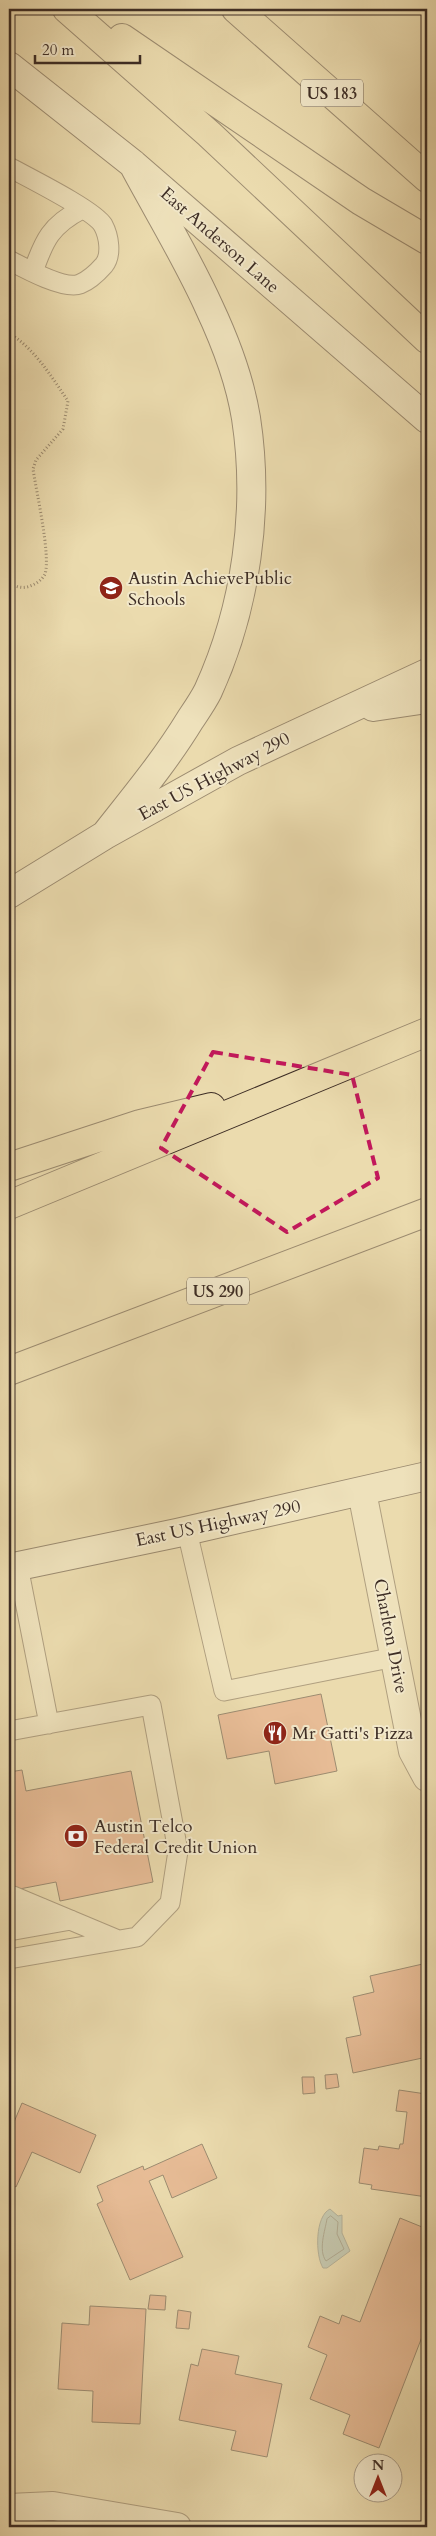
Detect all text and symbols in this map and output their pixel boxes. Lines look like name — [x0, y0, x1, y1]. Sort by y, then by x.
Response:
scale bar — [35, 32, 140, 64]
text: 20 m — [42, 40, 74, 60]
road number: US 183 — [301, 80, 363, 106]
street label: East Anderson Lane — [155, 182, 285, 299]
place label: Austin AchievePublic Schools — [128, 566, 292, 612]
school or university icon: Austin AchievePublic Schools — [98, 575, 124, 601]
street label: East US Highway 290 — [134, 726, 294, 827]
road number: US 290 — [187, 1278, 249, 1304]
street label: East US Highway 290 — [133, 1494, 303, 1553]
street label: Charlton Drive — [367, 1576, 414, 1696]
restaurant icon: Mr Gatti's Pizza — [262, 1720, 288, 1746]
place label: Mr Gatti's Pizza — [292, 1721, 414, 1746]
place label: Austin Telco Federal Credit Union — [94, 1814, 258, 1860]
bank icon: Austin Telco Federal Credit Union — [63, 1823, 89, 1849]
north arrow — [354, 2454, 404, 2504]
text: N — [372, 2456, 384, 2475]

